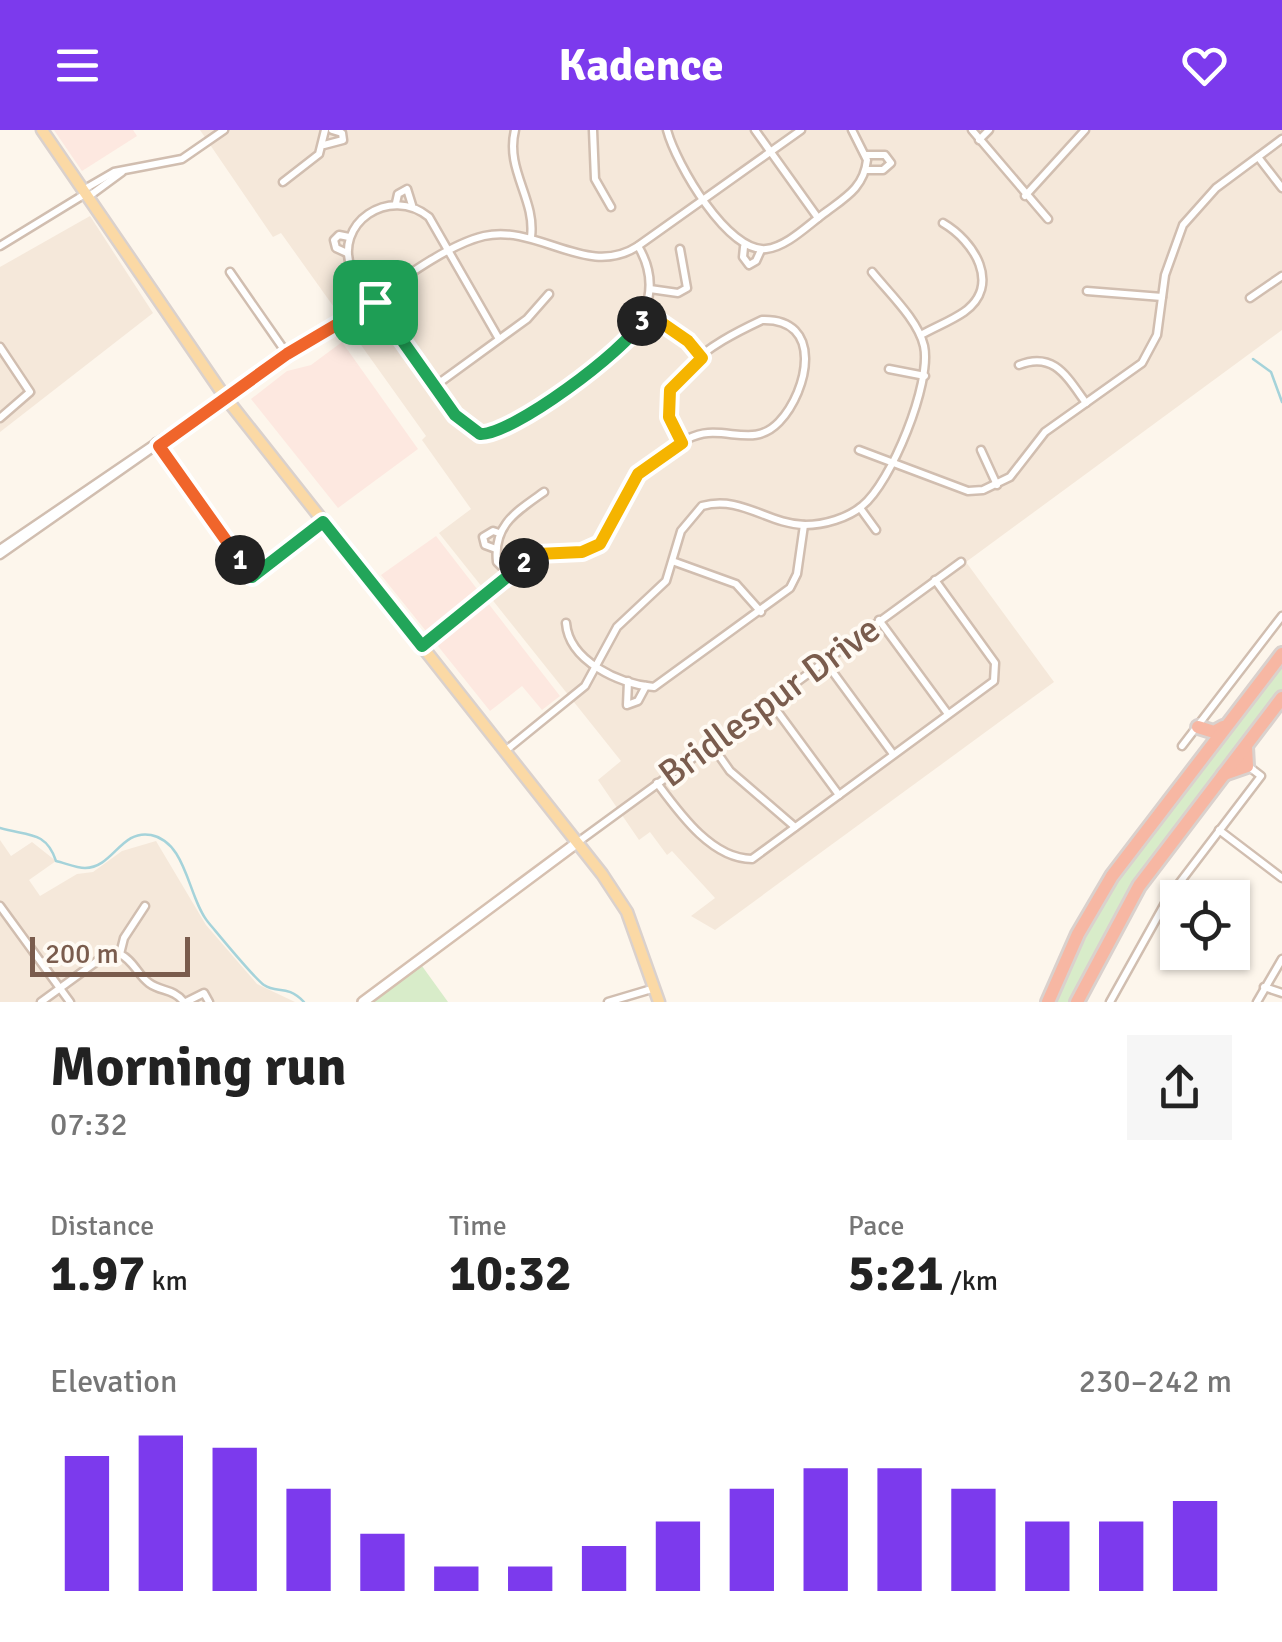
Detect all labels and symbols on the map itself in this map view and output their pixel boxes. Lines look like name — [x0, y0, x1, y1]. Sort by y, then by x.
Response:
pin — [333, 260, 418, 345]
pin: 3 — [617, 296, 667, 346]
pin: 1 — [215, 535, 265, 585]
pin: 2 — [499, 538, 549, 588]
street label: Bridlespur Drive — [649, 605, 889, 797]
scale bar — [30, 932, 190, 976]

